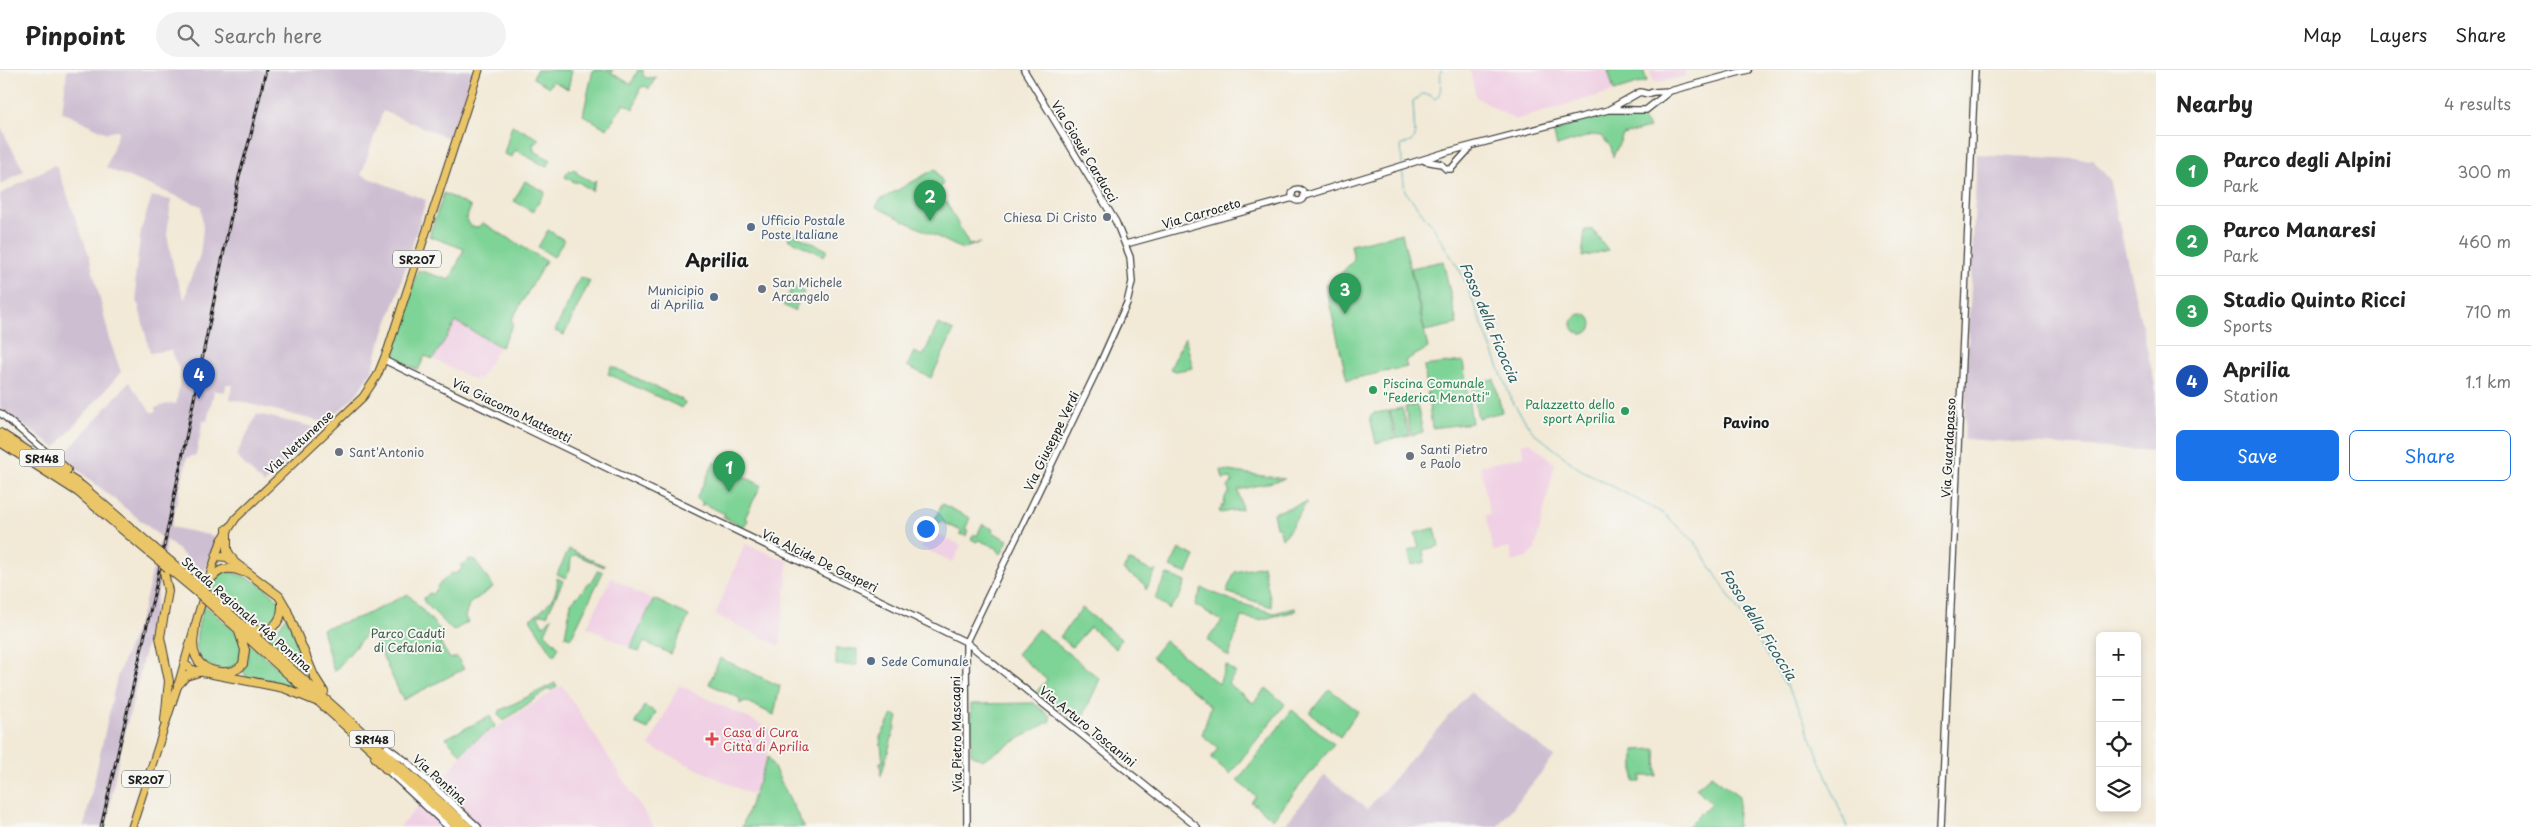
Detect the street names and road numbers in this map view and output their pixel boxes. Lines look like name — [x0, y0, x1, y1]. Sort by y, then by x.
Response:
street label: Via Giosuè Carducci — [1047, 97, 1123, 205]
street label: Via Carroceto — [1160, 193, 1243, 233]
road number: SR207 — [393, 250, 441, 268]
street label: Via Giacomo Matteotti — [449, 373, 575, 447]
street label: Via Giuseppe Verdi — [1019, 388, 1083, 494]
street label: Via Guardapasso — [1936, 397, 1960, 499]
street label: Via Nettunense — [261, 405, 337, 478]
road number: SR148 — [20, 449, 64, 466]
street label: Via Alcide De Gasperi — [759, 524, 881, 596]
street label: Strada Regionale 148 Pontina — [178, 552, 317, 676]
street label: Via Pietro Mascagni — [946, 676, 966, 792]
street label: Via Arturo Toscanini — [1036, 681, 1140, 771]
road number: SR148 — [350, 731, 394, 748]
street label: Via Pontina — [409, 750, 471, 808]
road number: SR207 — [122, 771, 170, 788]

